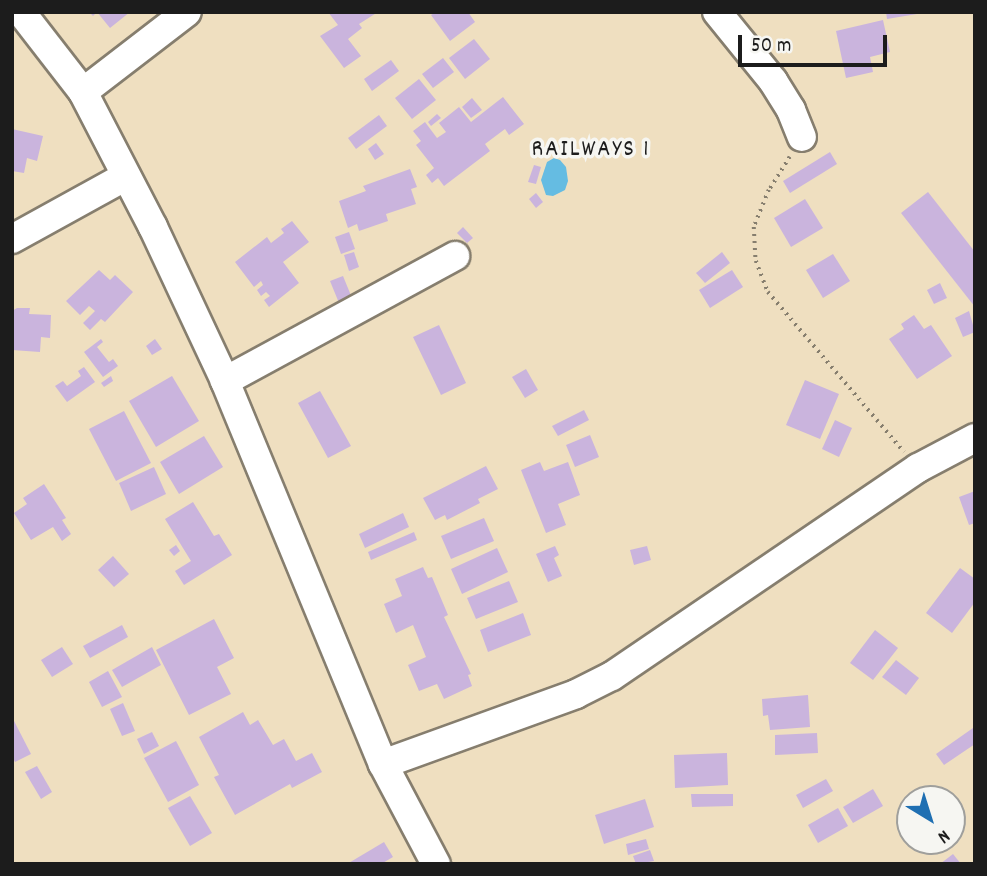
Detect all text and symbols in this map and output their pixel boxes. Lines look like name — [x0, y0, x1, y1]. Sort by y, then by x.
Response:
scale bar — [742, 21, 891, 65]
text: 50 m — [751, 32, 791, 62]
district label: RAILWAYS 1 — [533, 137, 649, 165]
north arrow — [896, 785, 966, 855]
text: N — [931, 822, 955, 849]

